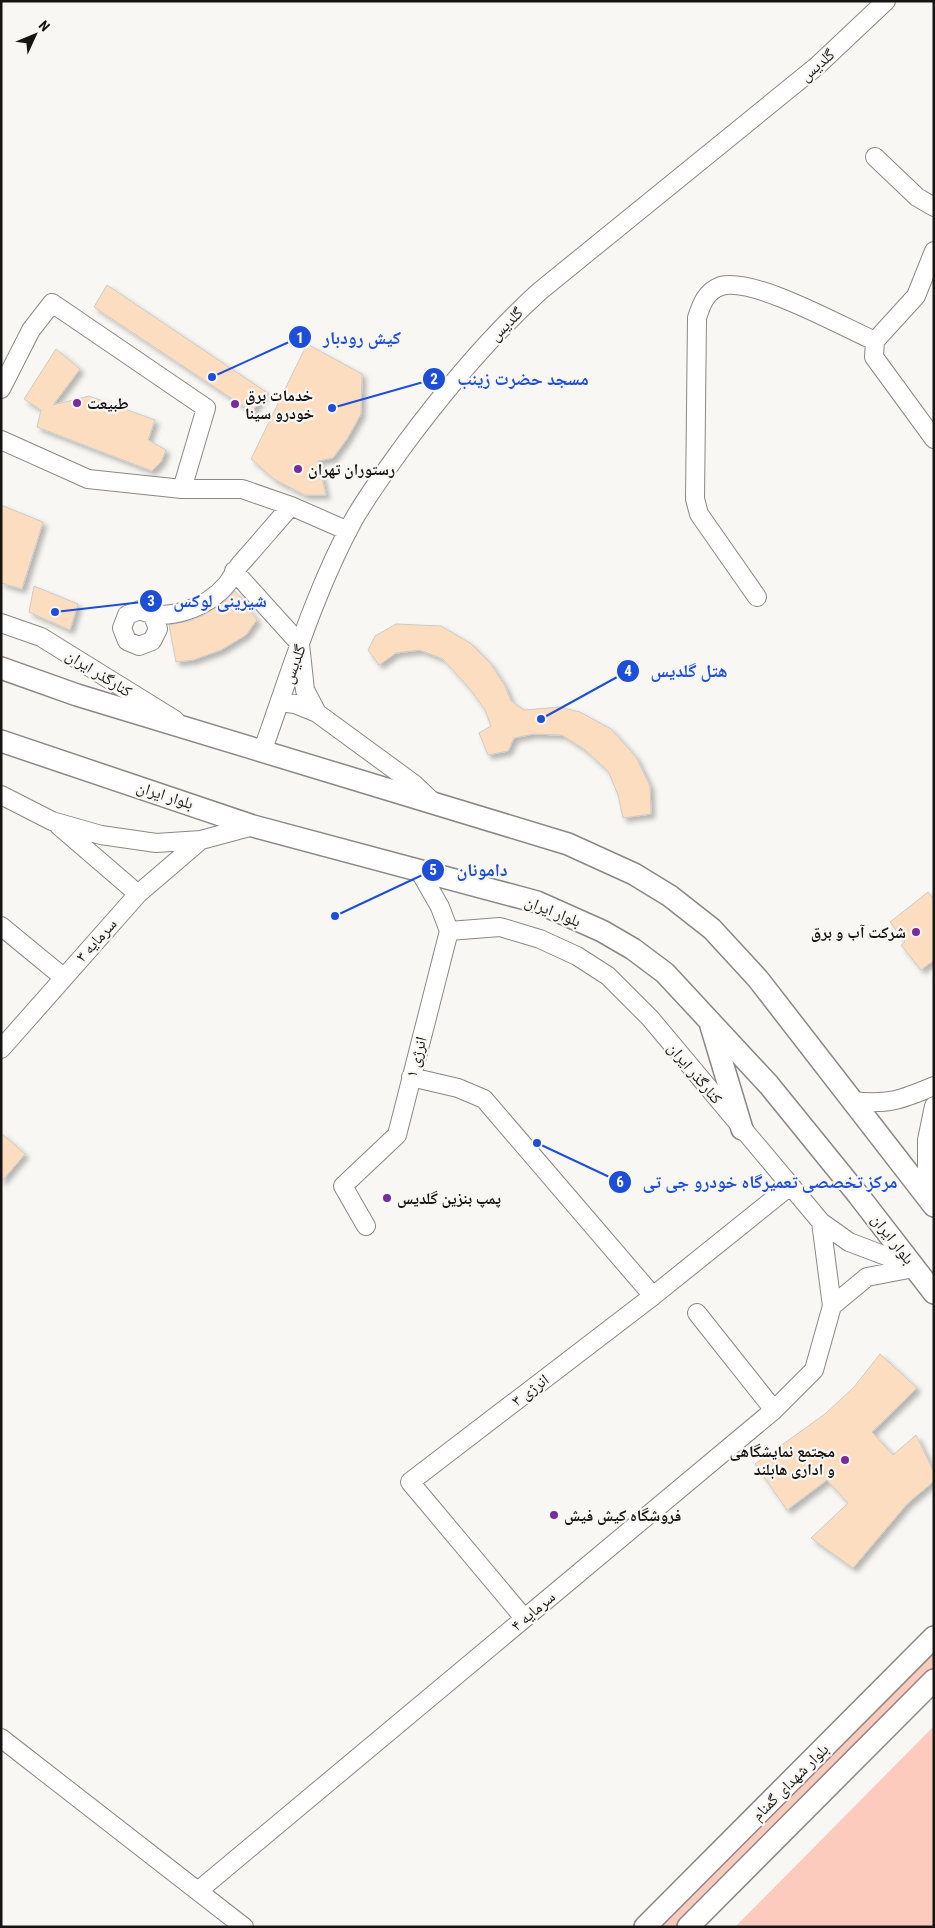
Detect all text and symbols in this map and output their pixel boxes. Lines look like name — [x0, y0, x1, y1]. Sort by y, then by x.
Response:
north arrow — [10, 10, 60, 60]
text: N — [36, 17, 53, 35]
street label: گلدیس — [796, 45, 839, 86]
street label: گلدیس — [485, 303, 528, 346]
callout: کیش رودبار — [288, 321, 411, 354]
text: کیش رودبار — [322, 327, 401, 349]
text: 1 — [296, 329, 304, 347]
callout: مسجد حضرت زینب — [422, 363, 598, 396]
text: مسجد حضرت زینب — [457, 368, 589, 390]
text: 2 — [430, 370, 438, 388]
place label: خدمات برق خودرو سینا — [245, 386, 314, 423]
place label: طبیعت — [87, 394, 129, 413]
marker: طبیعت — [71, 397, 83, 409]
marker: خدمات برق خودرو سینا — [229, 398, 241, 410]
place label: رستوران تهران — [308, 460, 395, 479]
marker: رستوران تهران — [292, 463, 304, 475]
callout: شيرينی لوكس — [138, 584, 277, 617]
text: شيرينی لوكس — [173, 590, 267, 612]
text: 3 — [147, 592, 155, 610]
street label: گلدیس — [278, 642, 311, 686]
street label: کنارگذر ایران — [62, 645, 136, 702]
callout: هتل گلدیس — [615, 654, 737, 687]
text: هتل گلدیس — [650, 660, 728, 682]
text: 4 — [624, 662, 632, 680]
street label: بلوار ایران — [134, 777, 196, 814]
callout: دامونان — [421, 853, 517, 886]
text: دامونان — [456, 859, 508, 881]
text: 5 — [429, 861, 437, 879]
street label: بلوار ایران — [522, 891, 584, 932]
street label: سرمایه ۳ — [72, 914, 120, 966]
place label: شرکت آب و برق — [811, 923, 906, 942]
marker: شرکت آب و برق — [910, 926, 922, 938]
street label: انرژی ۱ — [401, 1034, 432, 1080]
street label: کنارگذر ایران — [663, 1038, 726, 1109]
callout: مرکز تخصصی تعمیرگاه خودرو جی تی — [608, 1165, 908, 1198]
text: مرکز تخصصی تعمیرگاه خودرو جی تی — [642, 1171, 898, 1193]
text: 6 — [616, 1173, 624, 1191]
place label: پمپ بنزین گلدیس — [397, 1189, 501, 1208]
marker: پمپ بنزین گلدیس — [381, 1192, 393, 1204]
street label: بلوار ایران — [867, 1210, 918, 1268]
street label: انرژی ۳ — [508, 1370, 553, 1411]
place label: مجتمع نمایشگاهی و اداری هابلند — [730, 1442, 835, 1479]
marker: مجتمع نمایشگاهی و اداری هابلند — [839, 1454, 851, 1466]
place label: فروشگاه کیش فیش — [564, 1506, 681, 1525]
marker: فروشگاه کیش فیش — [548, 1509, 560, 1521]
street label: سرمایه ۴ — [507, 1587, 559, 1635]
street label: بلوار شهدای گمنام — [748, 1740, 833, 1825]

